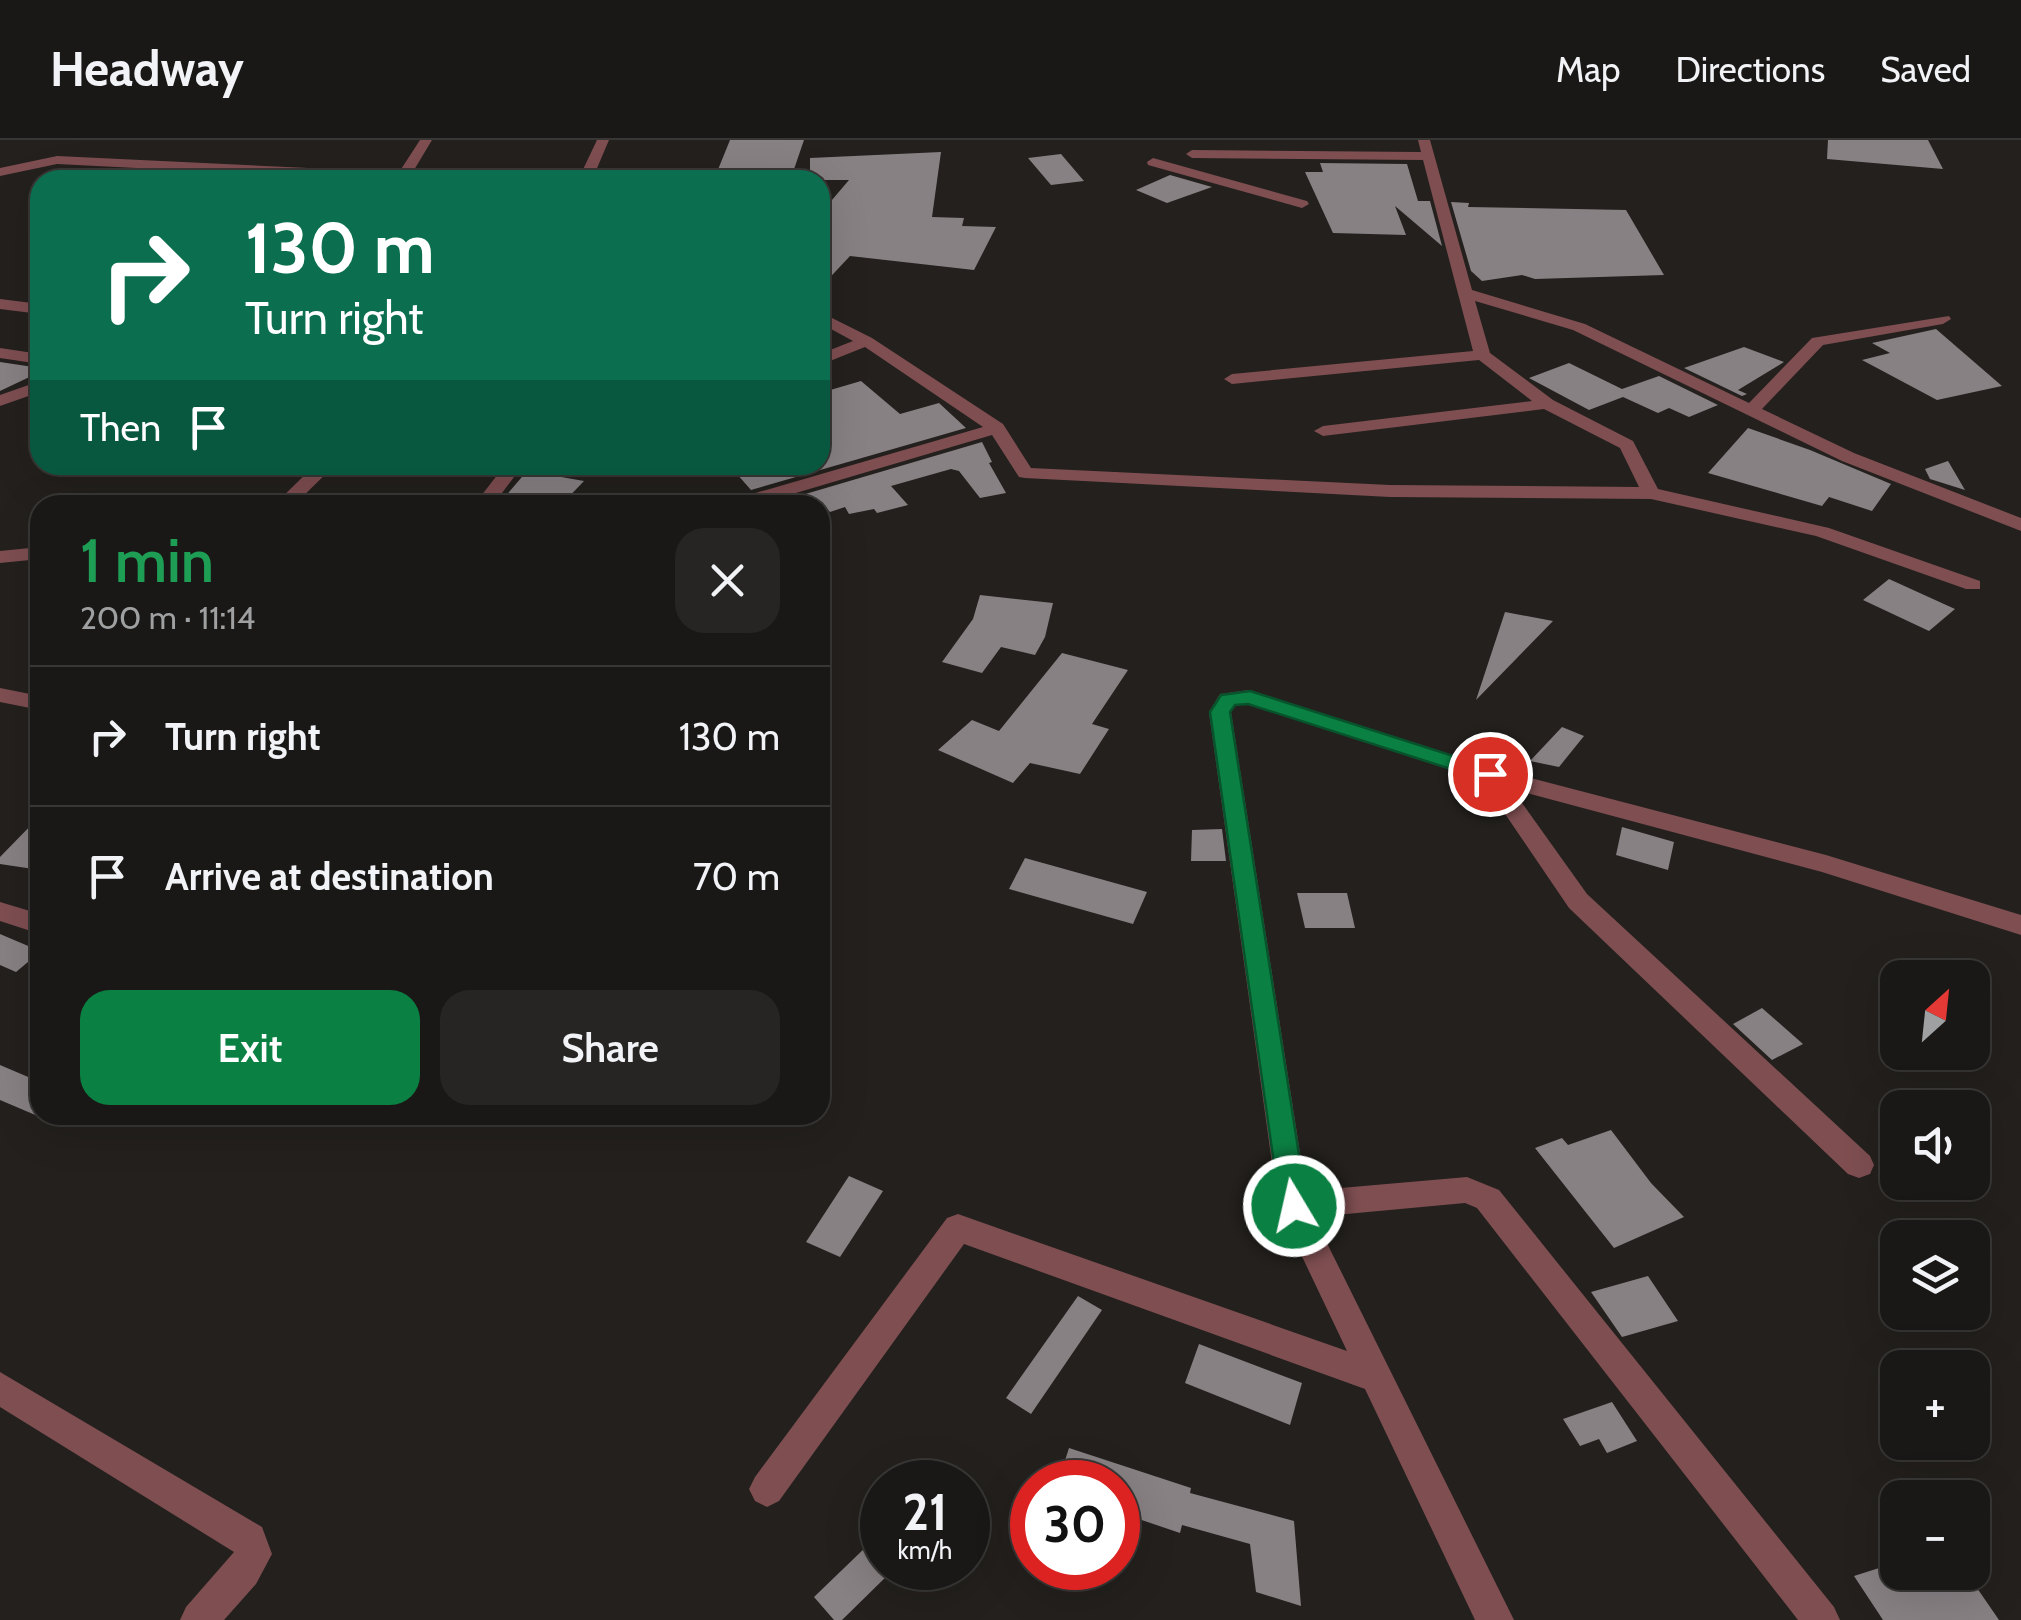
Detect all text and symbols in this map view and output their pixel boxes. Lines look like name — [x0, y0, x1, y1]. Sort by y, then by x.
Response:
text: Headway — [50, 40, 244, 98]
text: Map — [1556, 48, 1621, 91]
text: Directions — [1676, 48, 1825, 91]
text: Saved — [1880, 48, 1971, 91]
text: 130 m — [245, 205, 435, 291]
icon: right — [80, 210, 210, 340]
text: Turn right — [245, 291, 424, 345]
icon: arrive — [181, 400, 236, 455]
text: Then — [80, 404, 161, 451]
text: 1 min — [80, 524, 214, 597]
button: close — [675, 528, 780, 633]
text: 200 m · 11:14 — [80, 598, 255, 637]
icon: right — [80, 709, 135, 764]
text: Turn right — [165, 713, 321, 760]
text: 130 m — [679, 713, 780, 760]
pin — [1448, 732, 1533, 817]
icon: arrive — [1463, 747, 1518, 802]
icon: arrive — [80, 849, 135, 904]
text: Arrive at destination — [165, 853, 494, 900]
text: 70 m — [693, 853, 780, 900]
north arrow — [1880, 960, 1990, 1070]
map controls — [1880, 960, 1990, 1590]
button: Exit — [80, 990, 420, 1105]
button: Share — [440, 990, 780, 1105]
button: sound — [1880, 1090, 1990, 1200]
position arrow — [1242, 1154, 1346, 1258]
button: layers — [1880, 1220, 1990, 1330]
button: + — [1880, 1350, 1990, 1460]
speed limit sign: 30 — [1010, 1460, 1140, 1590]
button: − — [1880, 1480, 1990, 1590]
text: 21 — [903, 1482, 947, 1543]
text: km/h — [898, 1535, 952, 1565]

